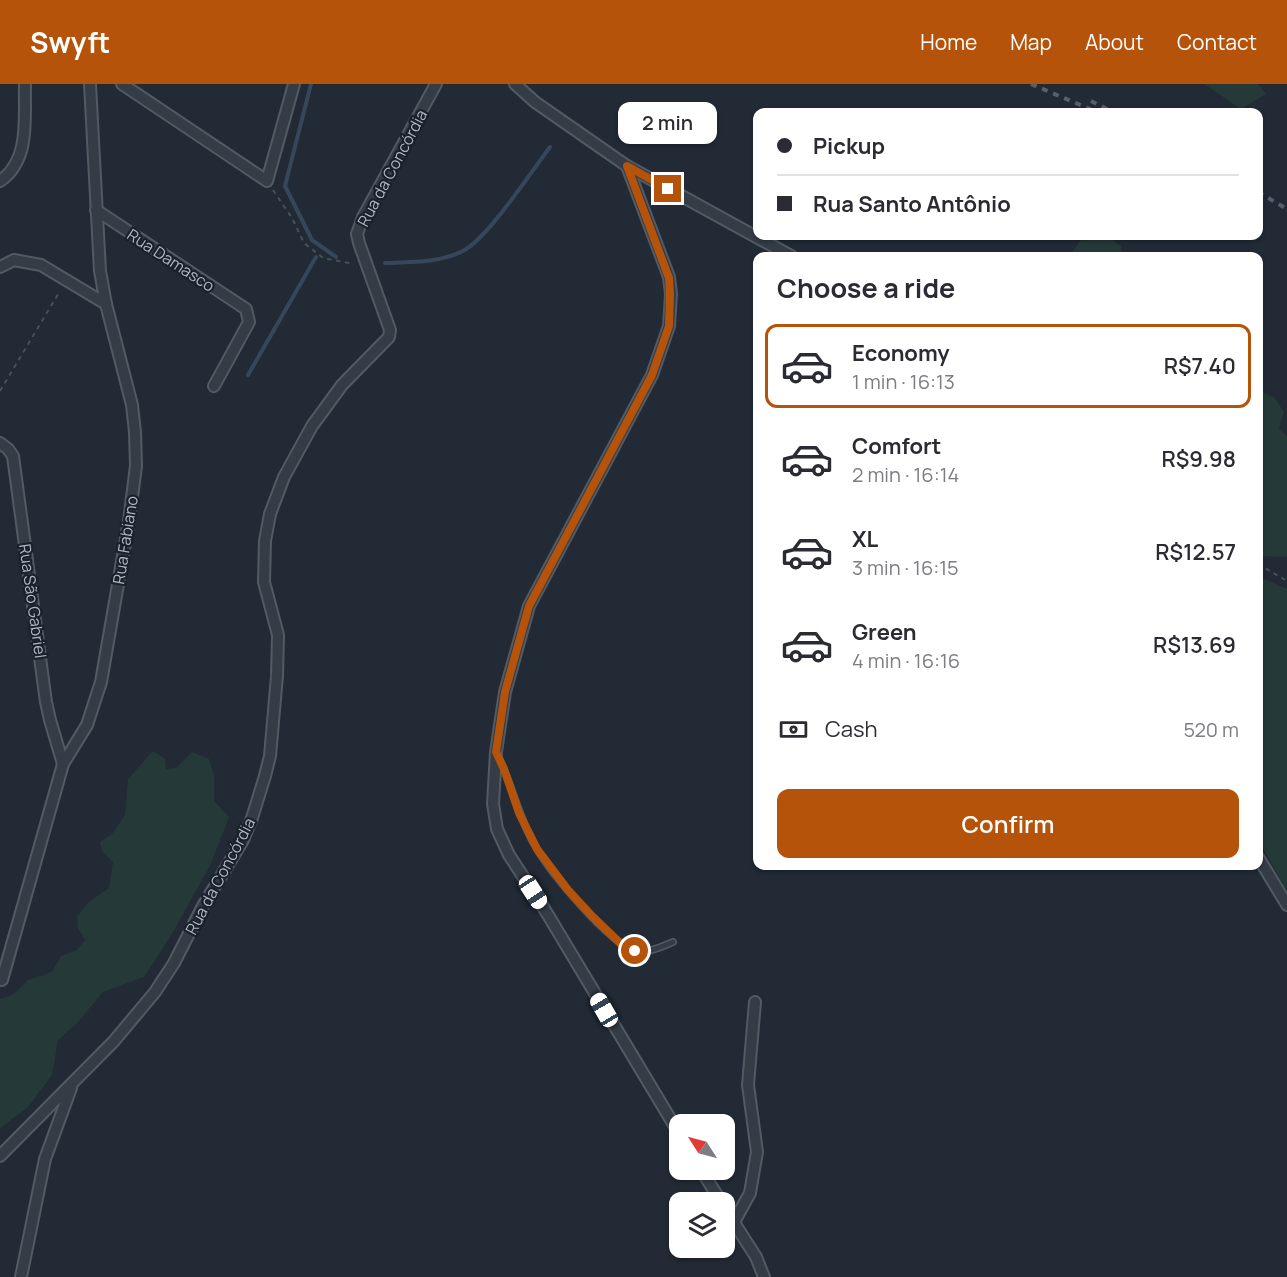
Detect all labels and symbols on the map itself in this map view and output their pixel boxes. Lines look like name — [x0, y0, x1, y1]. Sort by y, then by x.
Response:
callout: 2 min — [618, 102, 718, 144]
street label: Rua da Concórdia — [352, 106, 432, 230]
route end — [654, 175, 681, 202]
street label: Rua Damasco — [123, 223, 219, 297]
street label: Rua Fabiano — [107, 494, 143, 586]
street label: Rua São Gabriel — [14, 542, 52, 660]
street label: Rua da Concórdia — [180, 814, 260, 938]
car — [516, 872, 550, 912]
route start — [621, 937, 648, 964]
car — [587, 990, 621, 1030]
north arrow — [669, 1114, 735, 1180]

